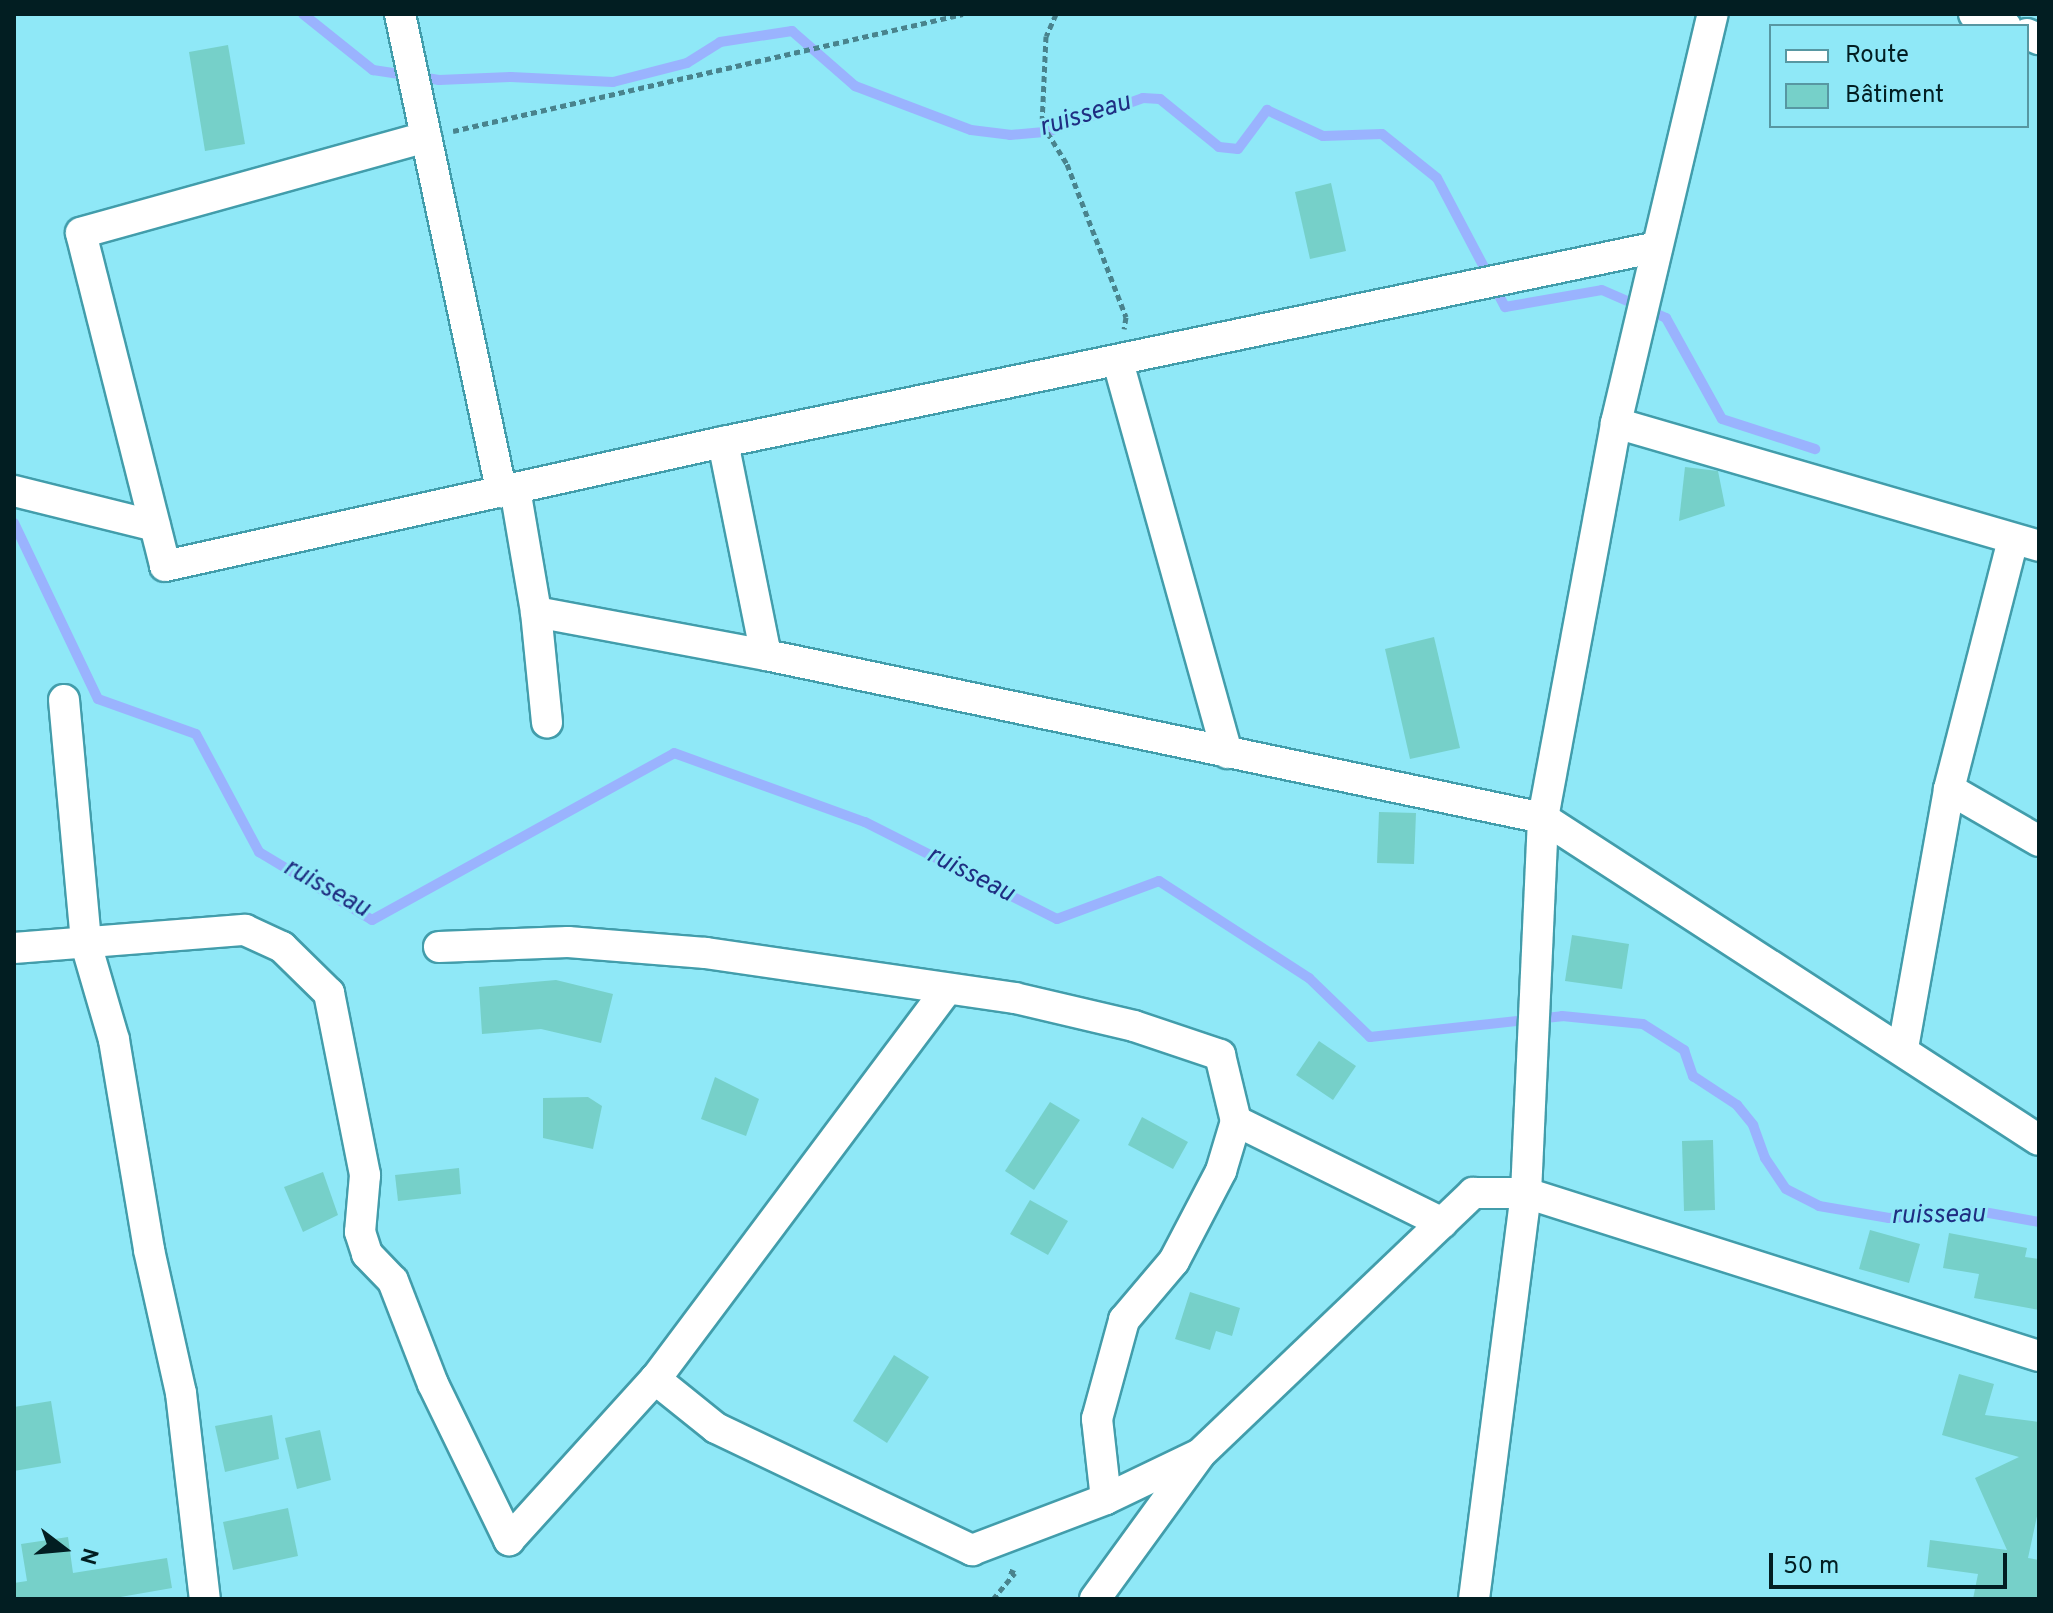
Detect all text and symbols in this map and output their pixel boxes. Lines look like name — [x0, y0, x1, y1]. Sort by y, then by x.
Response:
legend — [1769, 24, 2029, 128]
text: Route — [1845, 41, 1909, 71]
text: Bâtiment — [1845, 81, 1944, 111]
water label: ruisseau — [1035, 87, 1135, 145]
water label: ruisseau — [921, 840, 1019, 910]
water label: ruisseau — [277, 853, 375, 925]
water label: ruisseau — [1891, 1200, 1985, 1232]
north arrow — [24, 1509, 104, 1589]
scale bar — [1773, 1537, 2011, 1587]
text: N — [72, 1544, 103, 1567]
text: 50 m — [1783, 1552, 1839, 1582]

